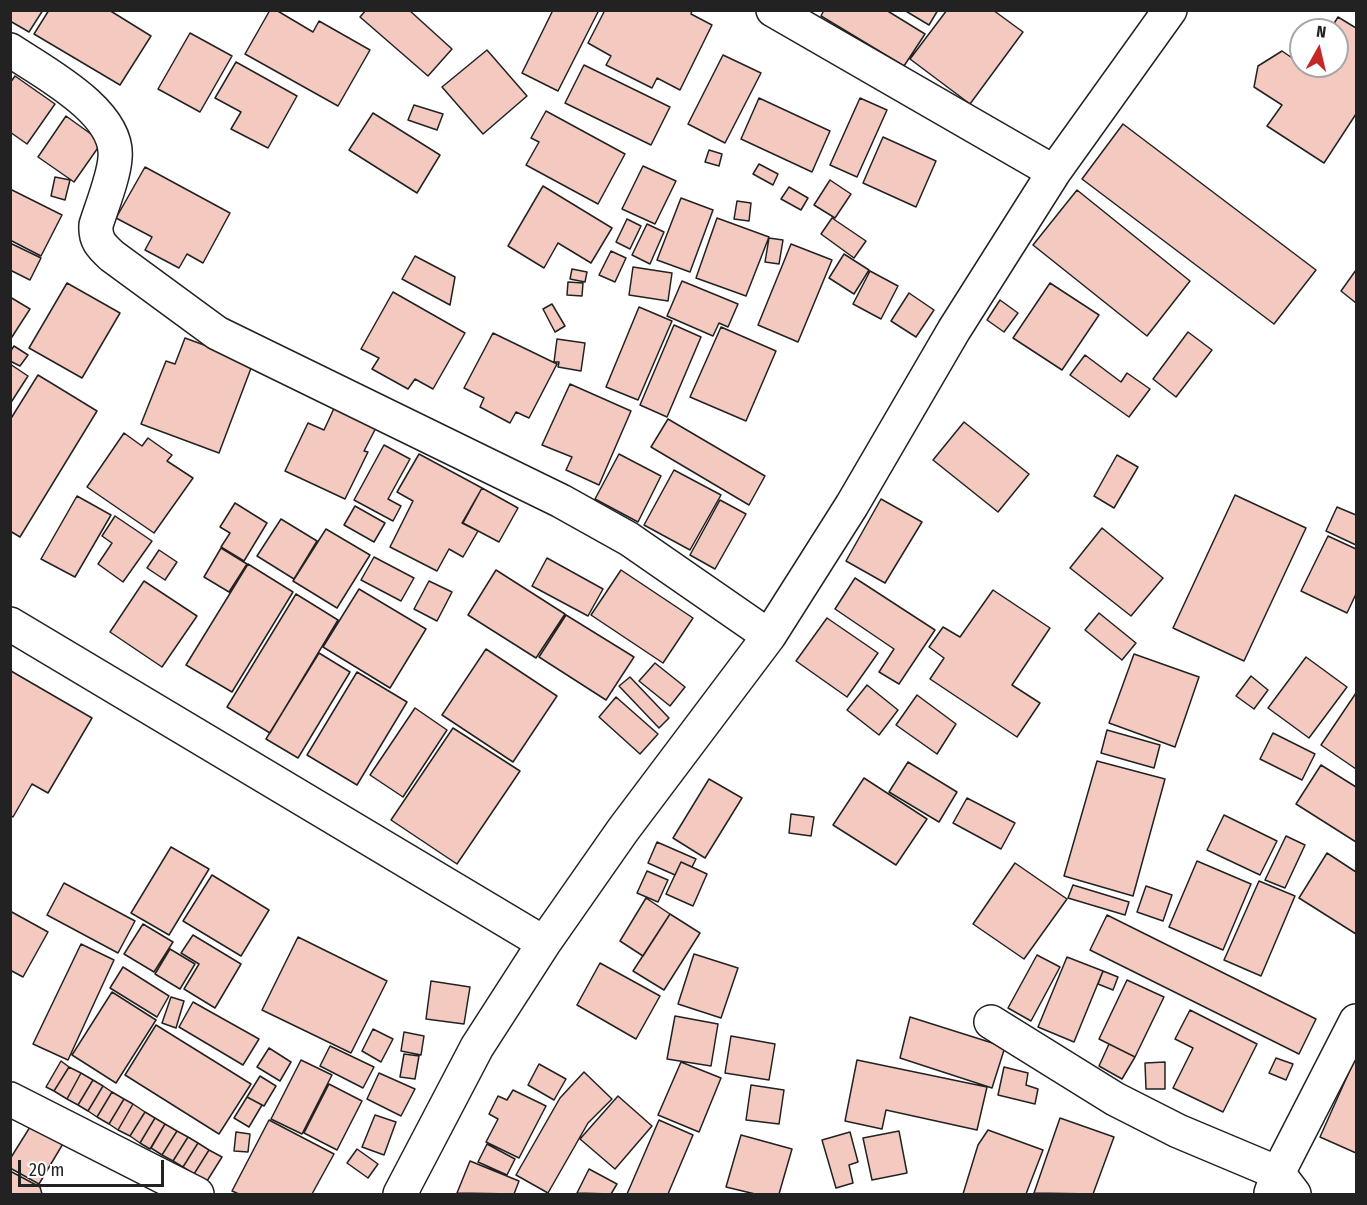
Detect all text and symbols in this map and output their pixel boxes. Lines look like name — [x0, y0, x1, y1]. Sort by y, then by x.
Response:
north arrow — [1289, 18, 1349, 78]
text: N — [1315, 22, 1327, 42]
scale bar — [21, 1148, 166, 1186]
text: 20 m — [29, 1159, 64, 1181]

